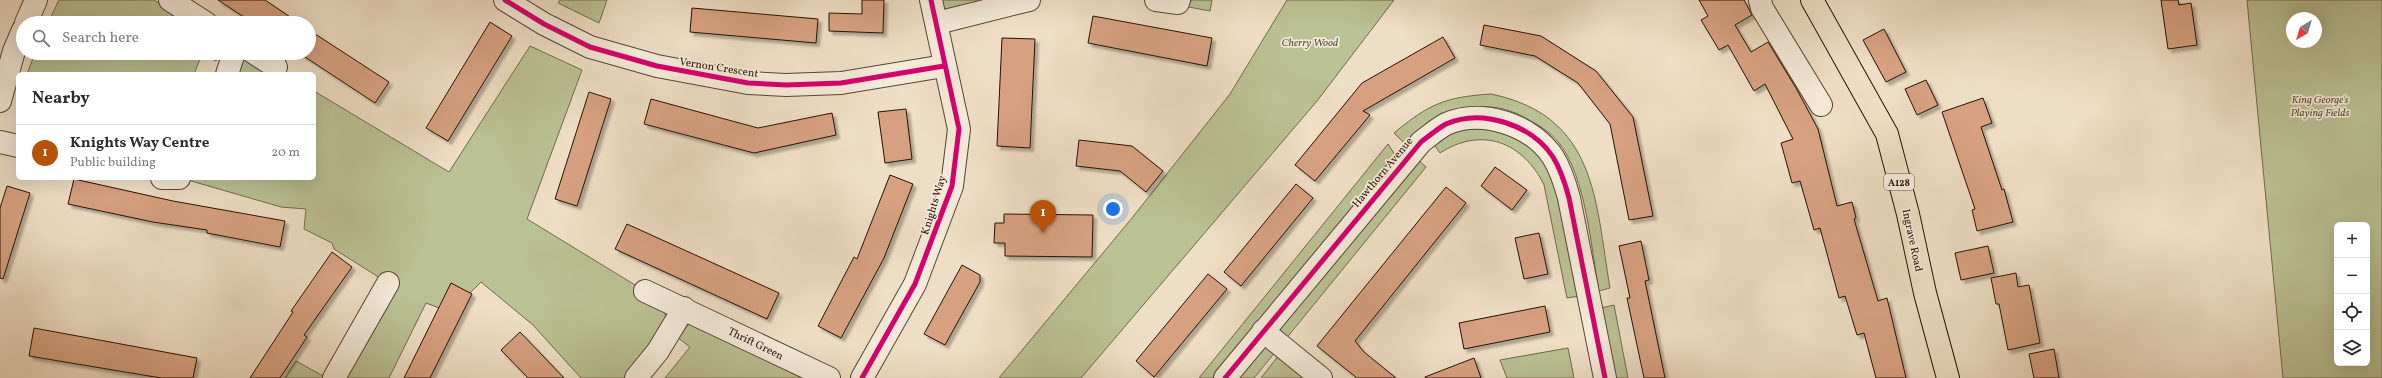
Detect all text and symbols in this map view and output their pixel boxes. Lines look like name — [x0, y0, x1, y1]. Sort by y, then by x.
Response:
north arrow — [2286, 12, 2322, 48]
search box — [16, 16, 316, 60]
icon: search — [30, 27, 52, 49]
text: Search here — [62, 28, 139, 49]
park label: Cherry Wood — [1282, 36, 1339, 51]
street label: Vernon Crescent — [678, 55, 759, 82]
text: Nearby — [32, 87, 90, 110]
park label: King George's Playing Fields — [2291, 93, 2349, 121]
text: Knights Way Centre — [70, 133, 209, 154]
street label: Hawthorn Avenue — [1349, 135, 1417, 211]
text: 1 — [42, 144, 48, 162]
text: 20 m — [271, 144, 300, 162]
text: Public building — [70, 154, 156, 172]
street label: Knights Way — [918, 174, 951, 237]
road number: A128 — [1884, 174, 1914, 190]
your location — [1103, 199, 1123, 219]
pin: 1 — [1030, 200, 1056, 233]
street label: Ingrave Road — [1898, 208, 1926, 273]
map controls — [2334, 222, 2370, 366]
button: + — [2334, 222, 2370, 258]
button: − — [2334, 258, 2370, 294]
button: locate — [2334, 294, 2370, 330]
street label: Thrift Green — [725, 324, 786, 364]
button: layers — [2334, 330, 2370, 366]

